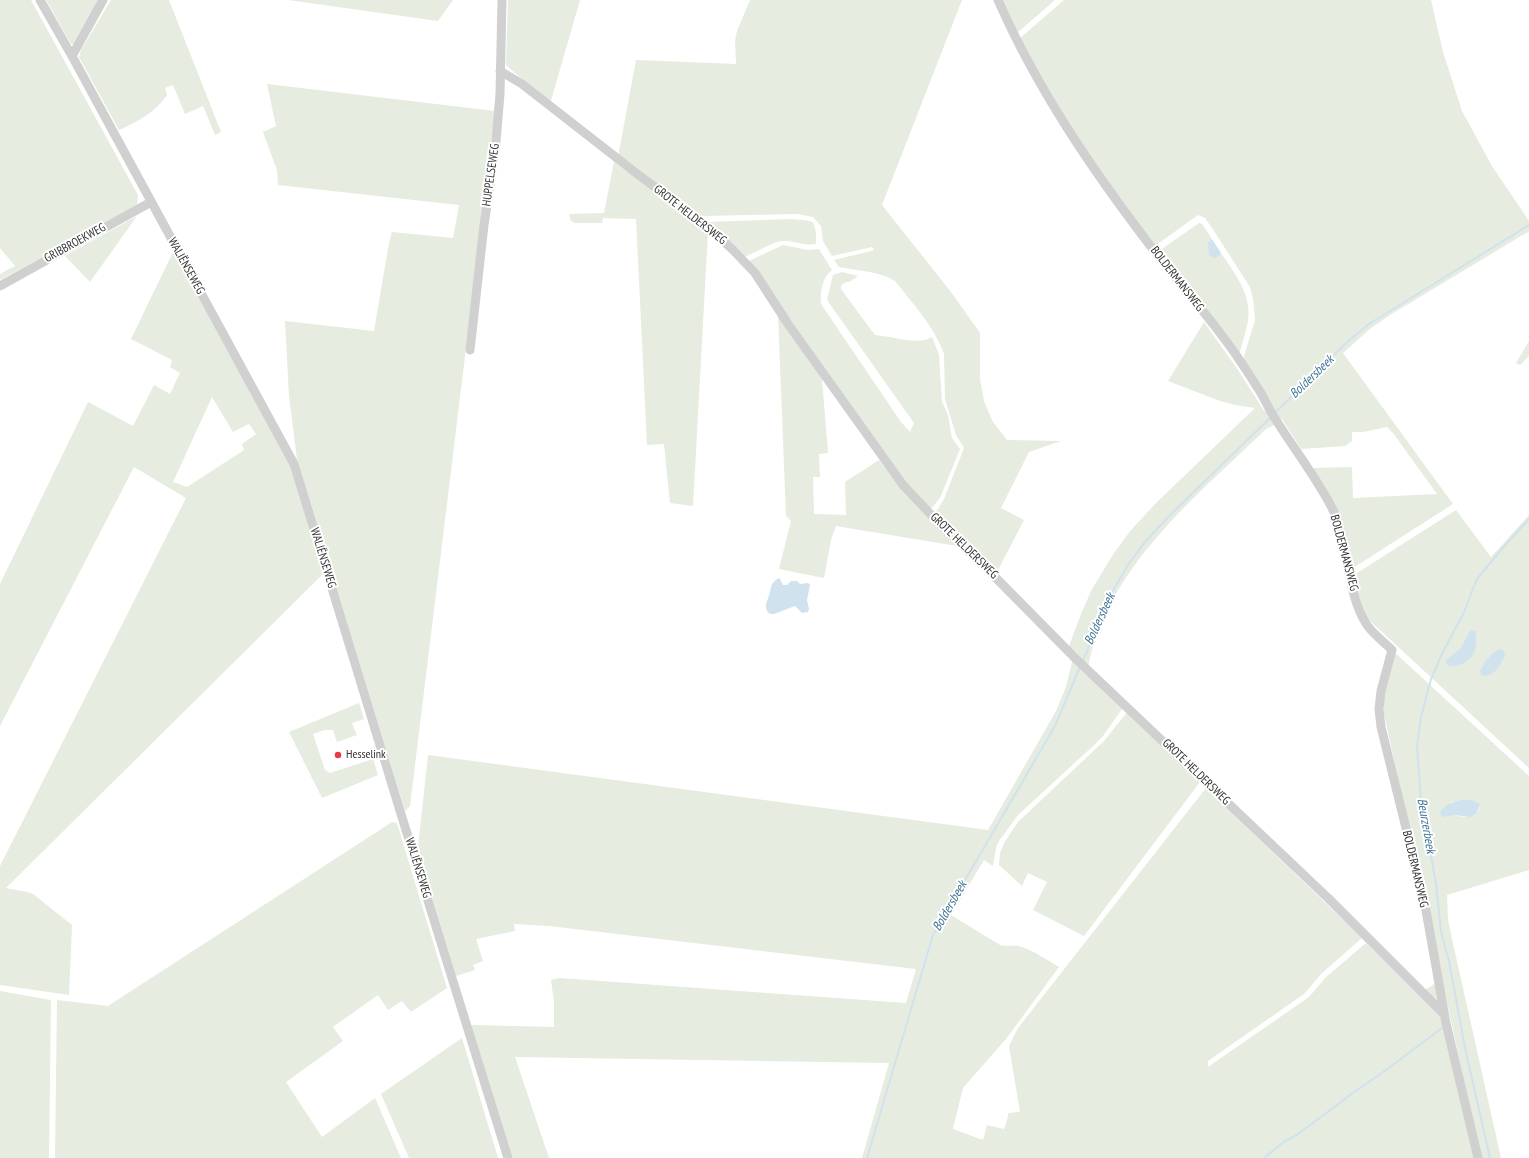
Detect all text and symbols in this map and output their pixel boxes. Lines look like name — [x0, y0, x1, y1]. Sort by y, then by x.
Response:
street label: HUPPELSEWEG — [479, 143, 503, 207]
street label: GROTE HELDERSWEG — [651, 182, 729, 248]
street label: GRIBBROEKWEG — [42, 220, 108, 266]
street label: WALIËNSEWEG — [165, 235, 207, 297]
street label: BOLDERMANSWEG — [1147, 244, 1207, 314]
water label: Boldersbeek — [1287, 352, 1337, 402]
street label: GROTE HELDERSWEG — [927, 510, 1001, 582]
street label: BOLDERMANSWEG — [1327, 513, 1361, 593]
street label: WALIËNSEWEG — [307, 526, 339, 590]
water label: Boldersbeek — [1081, 591, 1119, 647]
street label: GROTE HELDERSWEG — [1159, 736, 1233, 808]
place label: Hesselink — [346, 748, 386, 762]
marker: Hesselink — [333, 750, 343, 760]
water label: Beurzerbeek — [1414, 797, 1438, 855]
street label: BOLDERMANSWEG — [1399, 829, 1431, 909]
street label: WALIËNSEWEG — [402, 836, 434, 900]
water label: Boldersbeek — [929, 878, 971, 934]

